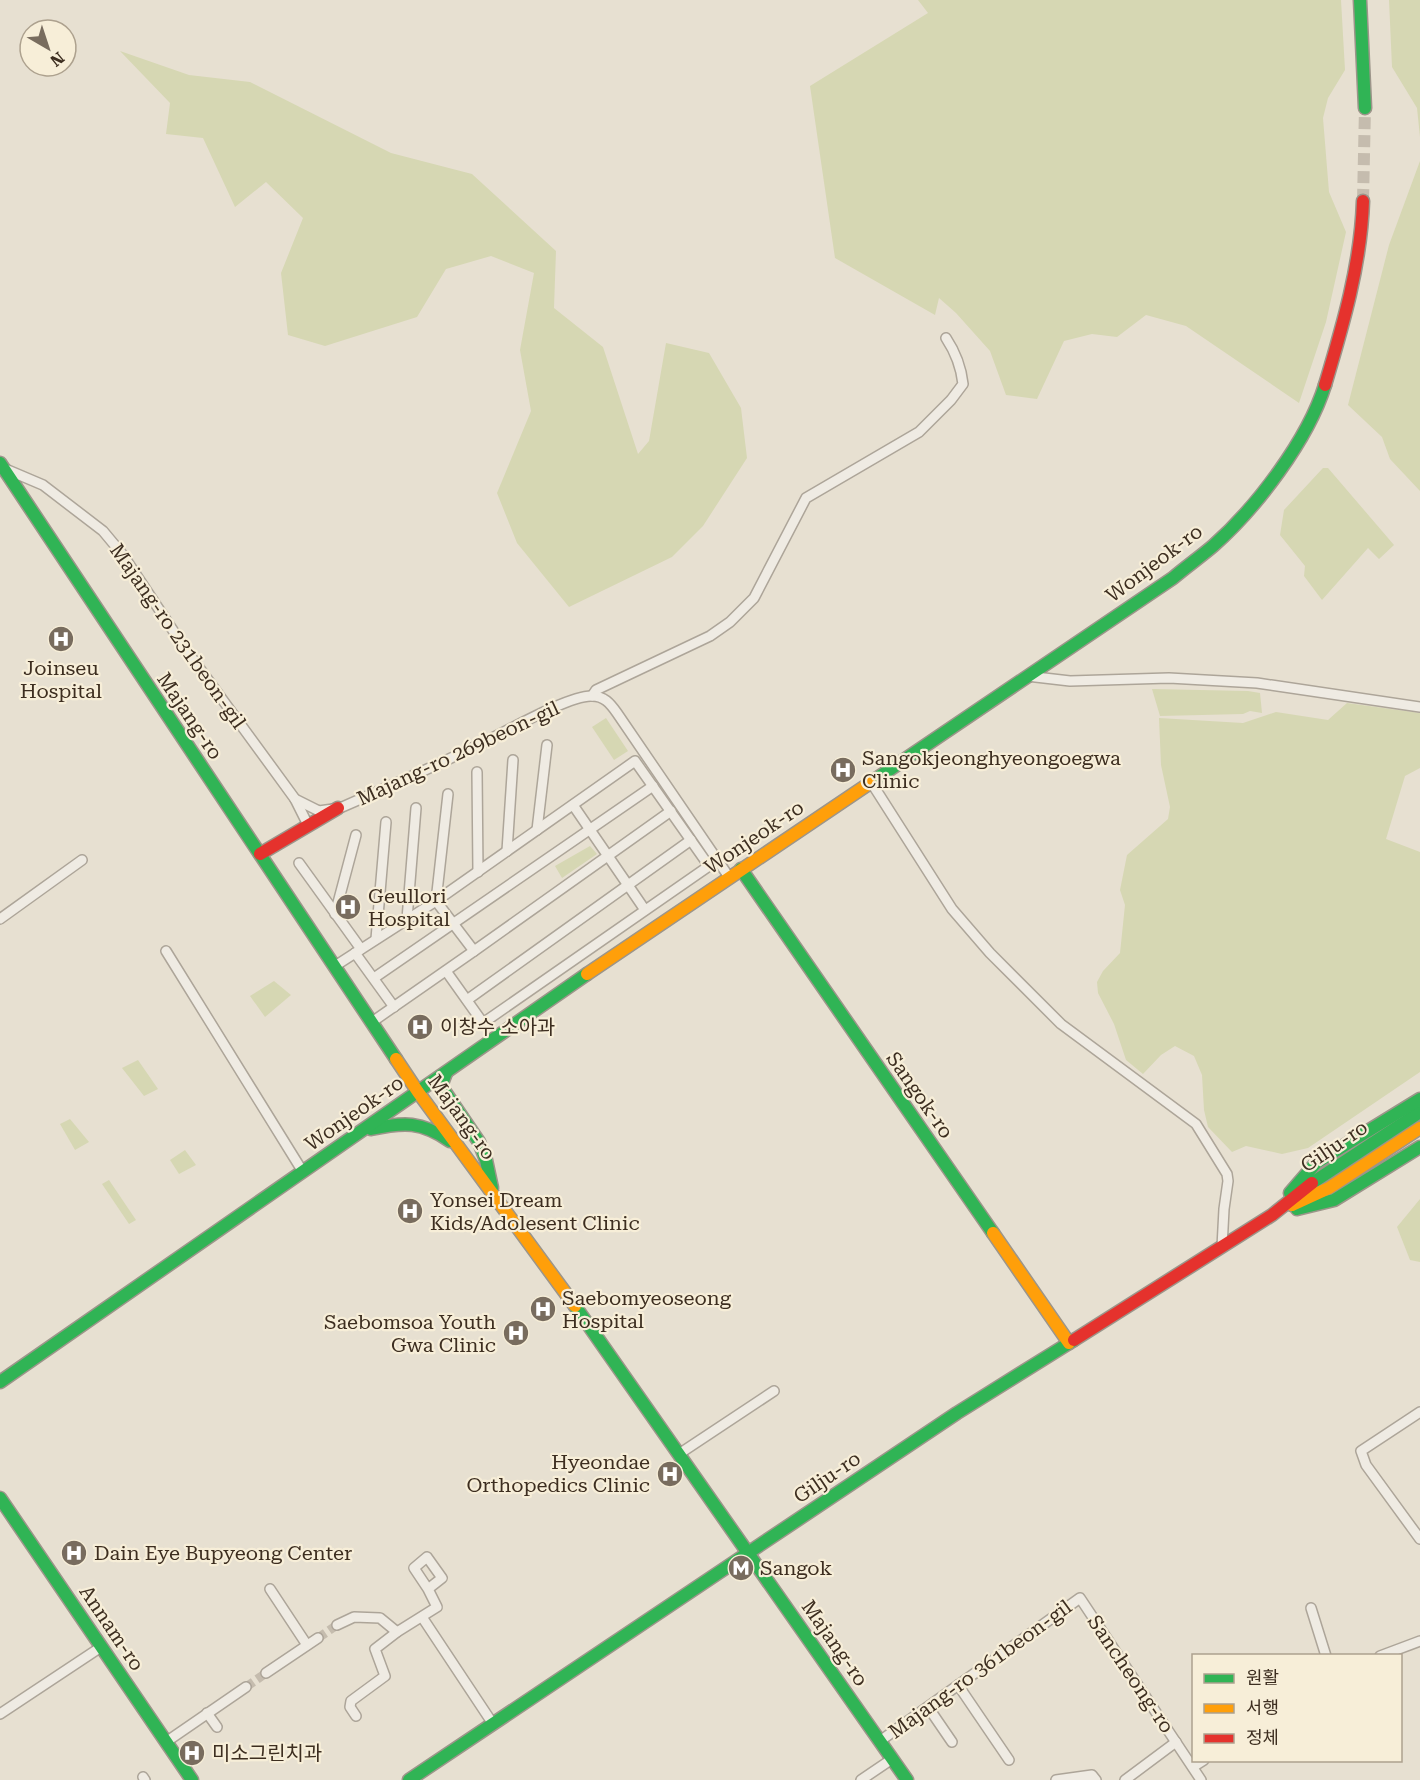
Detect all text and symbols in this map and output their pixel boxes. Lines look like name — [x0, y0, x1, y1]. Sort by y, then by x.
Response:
north arrow — [18, 18, 78, 78]
text: N — [46, 48, 68, 71]
street label: Wonjeok-ro — [1101, 519, 1207, 607]
street label: Majang-ro 231beon-gil — [105, 539, 251, 733]
hospital icon: Joinseu Hospital — [46, 624, 76, 654]
place label: Joinseu Hospital — [20, 656, 102, 703]
street label: Majang-ro — [152, 668, 228, 764]
street label: Majang-ro 269beon-gil — [353, 696, 563, 810]
place label: Sangokjeonghyeongoegwa Clinic — [862, 746, 1121, 793]
hospital icon: Sangokjeonghyeongoegwa Clinic — [828, 755, 858, 785]
street label: Wonjeok-ro — [700, 795, 808, 879]
place label: Geullori Hospital — [368, 884, 450, 931]
hospital icon: Geullori Hospital — [333, 892, 363, 922]
hospital icon: 이창수 소아과 — [405, 1012, 435, 1042]
place label: 이창수 소아과 — [440, 1015, 555, 1039]
street label: Sangok-ro — [881, 1047, 959, 1143]
street label: Wonjeok-ro — [300, 1070, 408, 1156]
street label: Majang-ro — [423, 1070, 501, 1164]
street label: Gilju-ro — [1296, 1115, 1372, 1177]
place label: Yonsei Dream Kids/Adolesent Clinic — [430, 1188, 640, 1235]
hospital icon: Yonsei Dream Kids/Adolesent Clinic — [395, 1196, 425, 1226]
place label: Saebomyeoseong Hospital — [562, 1286, 732, 1333]
hospital icon: Saebomyeoseong Hospital — [528, 1294, 558, 1324]
place label: Saebomsoa Youth Gwa Clinic — [324, 1310, 496, 1357]
hospital icon: Saebomsoa Youth Gwa Clinic — [501, 1318, 531, 1348]
street label: Gilju-ro — [789, 1446, 865, 1508]
place label: Hyeondae Orthopedics Clinic — [466, 1450, 650, 1497]
hospital icon: Hyeondae Orthopedics Clinic — [655, 1459, 685, 1489]
hospital icon: Dain Eye Bupyeong Center — [59, 1538, 89, 1568]
place label: Dain Eye Bupyeong Center — [94, 1541, 352, 1565]
metro station icon: Sangok — [726, 1553, 756, 1583]
place label: Sangok — [760, 1556, 832, 1580]
street label: Annam-ro — [75, 1581, 149, 1675]
street label: Majang-ro — [797, 1595, 873, 1691]
street label: Majang-ro 361beon-gil — [884, 1595, 1076, 1743]
street label: Sancheong-ro — [1083, 1610, 1179, 1738]
legend — [1192, 1654, 1402, 1762]
text: 원활 — [1246, 1667, 1279, 1688]
text: 서행 — [1246, 1697, 1279, 1718]
text: 정체 — [1246, 1727, 1279, 1748]
hospital icon: 미소그린치과 — [177, 1738, 207, 1768]
place label: 미소그린치과 — [212, 1741, 322, 1765]

